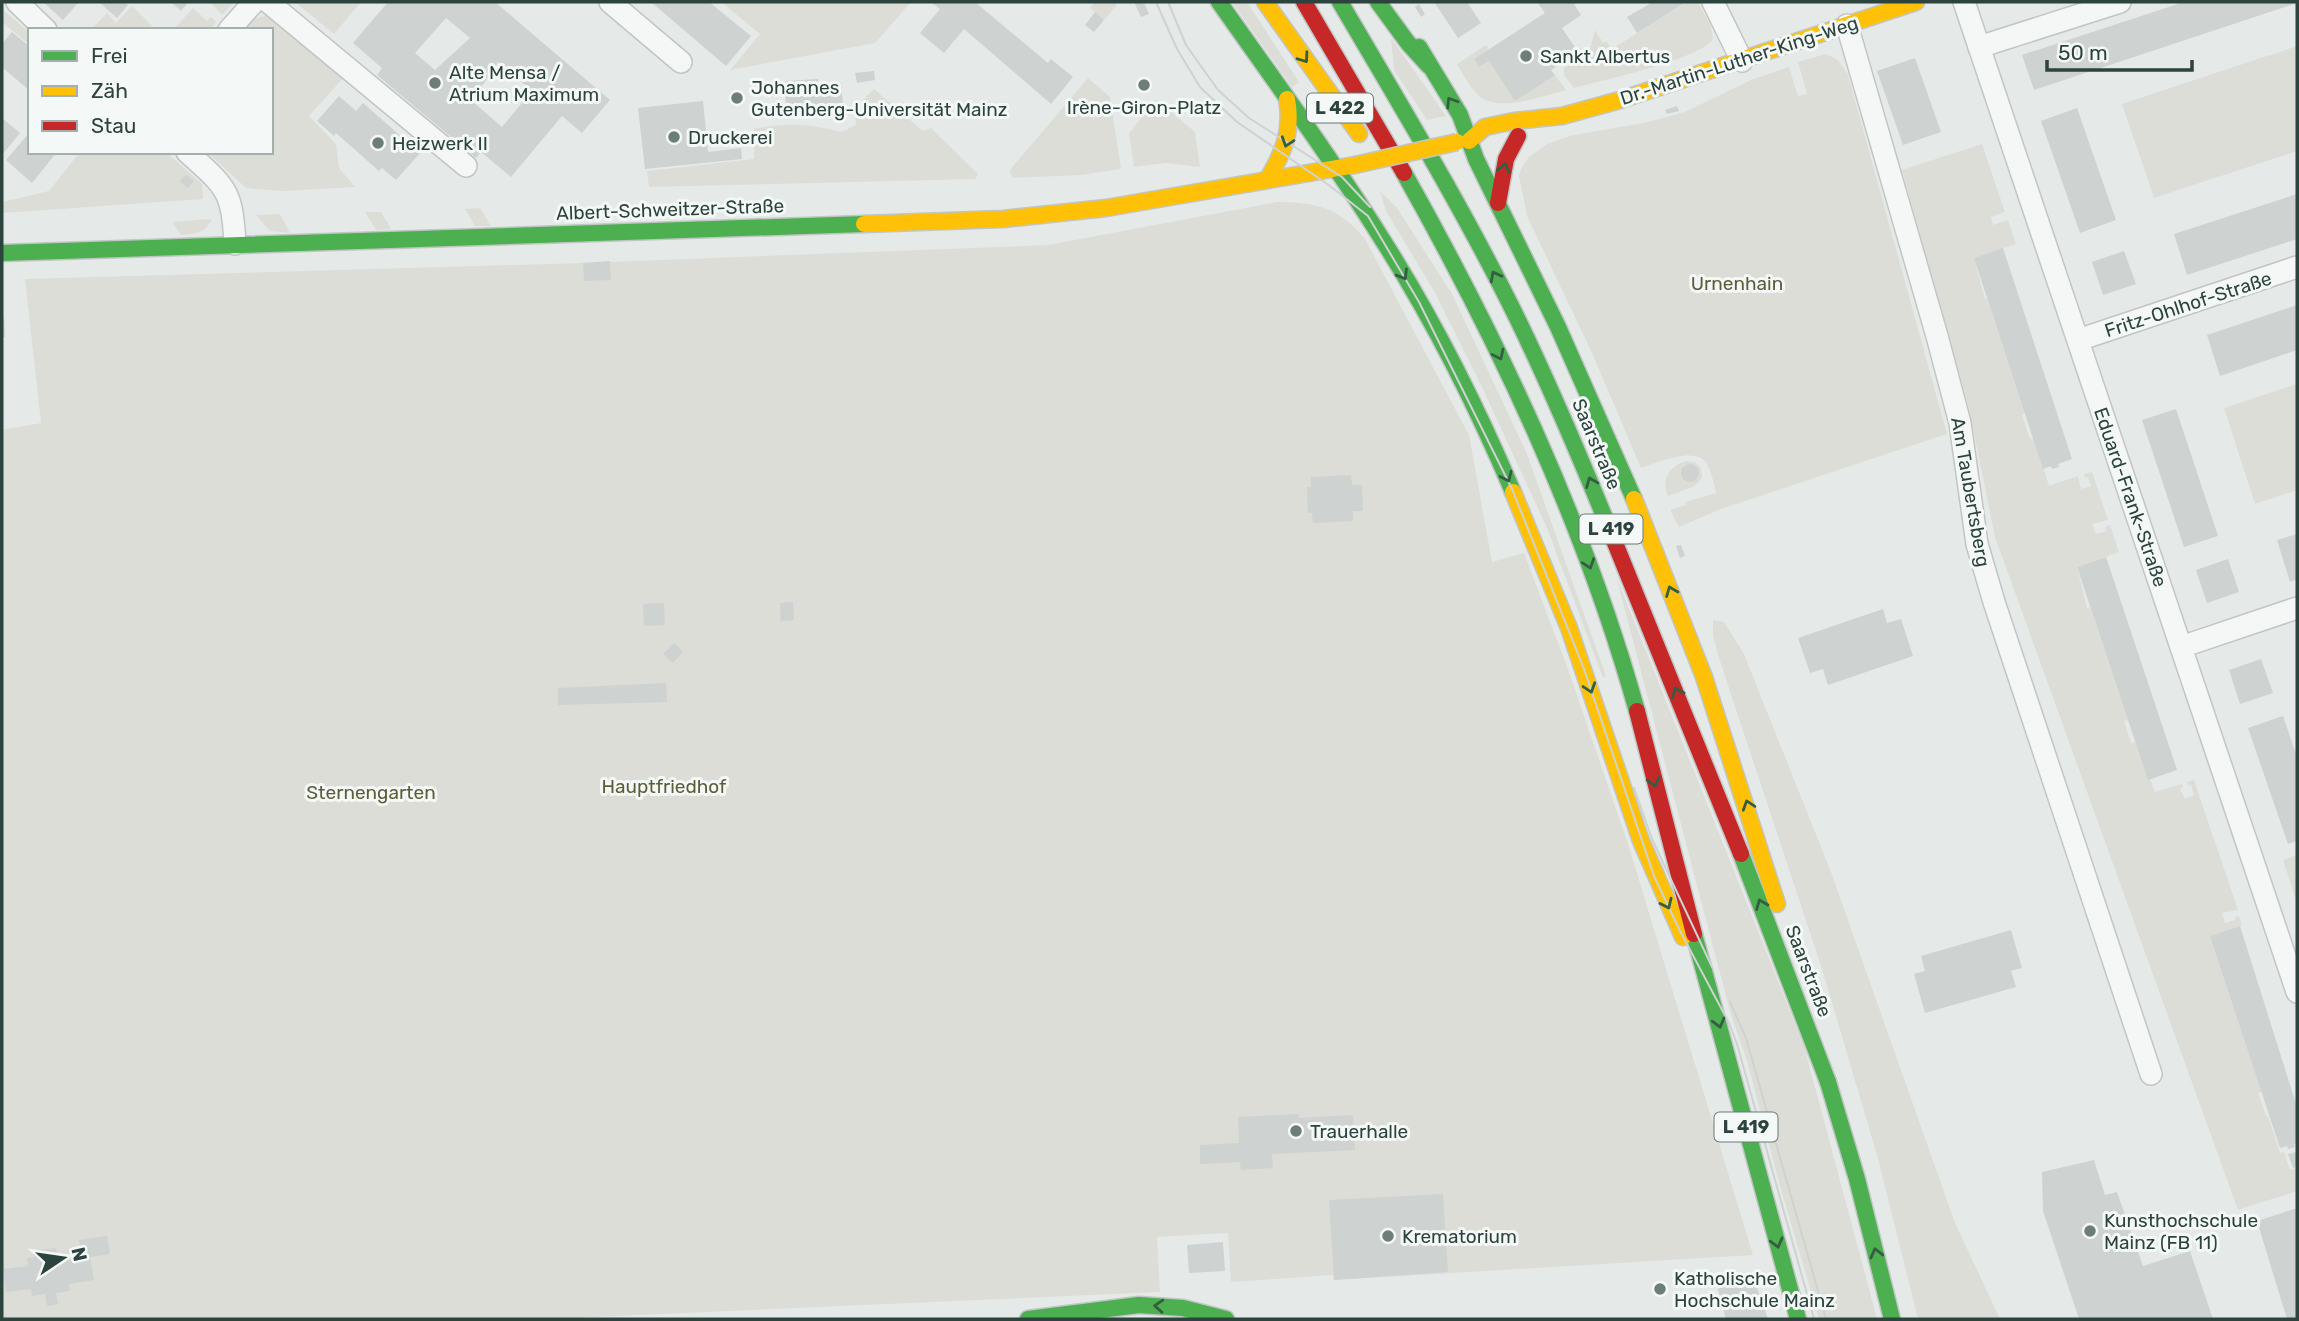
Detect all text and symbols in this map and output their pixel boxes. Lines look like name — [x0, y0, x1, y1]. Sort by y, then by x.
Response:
street label: Dr.-Martin-Luther-King-Weg — [1617, 11, 1861, 110]
legend — [28, 28, 273, 154]
scale bar — [2047, 28, 2192, 72]
text: 50 m — [2058, 40, 2108, 65]
text: Frei — [91, 43, 128, 68]
place label: Sankt Albertus — [1540, 45, 1670, 68]
marker: Sankt Albertus — [1518, 48, 1534, 64]
one-way arrow — [1295, 50, 1308, 63]
place label: Alte Mensa / Atrium Maximum — [449, 61, 599, 106]
marker: Alte Mensa / Atrium Maximum — [427, 75, 443, 91]
place label: Johannes Gutenberg-Universität Mainz — [751, 76, 1007, 121]
marker: Irène-Giron-Platz — [1136, 77, 1152, 93]
text: Zäh — [91, 78, 128, 103]
marker: Johannes Gutenberg-Universität Mainz — [729, 90, 745, 106]
road number: L 422 — [1307, 94, 1373, 122]
place label: Irène-Giron-Platz — [1067, 96, 1221, 119]
one-way arrow — [1447, 97, 1460, 110]
text: Stau — [91, 113, 137, 138]
place label: Druckerei — [688, 126, 773, 149]
marker: Druckerei — [666, 129, 682, 145]
place label: Heizwerk II — [392, 132, 488, 155]
marker: Heizwerk II — [370, 135, 386, 151]
one-way arrow — [1280, 135, 1295, 147]
one-way arrow — [1496, 162, 1511, 174]
street label: Albert-Schweitzer-Straße — [556, 194, 784, 225]
one-way arrow — [1395, 267, 1408, 280]
street label: Fritz-Ohlhof-Straße — [2102, 267, 2275, 342]
one-way arrow — [1489, 270, 1503, 283]
park label: Urnenhain — [1691, 272, 1783, 295]
one-way arrow — [1491, 348, 1505, 360]
street label: Saarstraße — [1567, 395, 1626, 493]
street label: Eduard-Frank-Straße — [2089, 404, 2172, 590]
street label: Am Taubertsberg — [1946, 415, 1995, 569]
one-way arrow — [1499, 470, 1513, 482]
one-way arrow — [1586, 476, 1600, 488]
road number: L 419 — [1580, 514, 1642, 544]
one-way arrow — [1581, 558, 1595, 570]
one-way arrow — [1666, 585, 1680, 597]
one-way arrow — [1582, 682, 1596, 694]
one-way arrow — [1671, 687, 1685, 699]
park label: Hauptfriedhof — [602, 775, 727, 798]
one-way arrow — [1646, 776, 1660, 788]
park label: Sternengarten — [306, 781, 436, 804]
one-way arrow — [1741, 799, 1756, 811]
one-way arrow — [1659, 897, 1673, 909]
one-way arrow — [1755, 898, 1769, 910]
street label: Saarstraße — [1781, 922, 1837, 1020]
one-way arrow — [1711, 1017, 1725, 1029]
road number: L 419 — [1714, 1112, 1778, 1142]
place label: Trauerhalle — [1310, 1120, 1408, 1143]
marker: Trauerhalle — [1288, 1123, 1304, 1139]
place label: Kunsthochschule Mainz (FB 11) — [2104, 1209, 2258, 1254]
north arrow — [28, 1223, 98, 1293]
marker: Kunsthochschule Mainz (FB 11) — [2082, 1223, 2098, 1239]
place label: Krematorium — [1402, 1225, 1517, 1248]
marker: Krematorium — [1380, 1228, 1396, 1244]
one-way arrow — [1769, 1237, 1783, 1249]
text: N — [66, 1245, 92, 1264]
one-way arrow — [1870, 1247, 1884, 1259]
place label: Katholische Hochschule Mainz — [1674, 1267, 1835, 1312]
marker: Katholische Hochschule Mainz — [1652, 1281, 1668, 1297]
one-way arrow — [1154, 1299, 1165, 1314]

